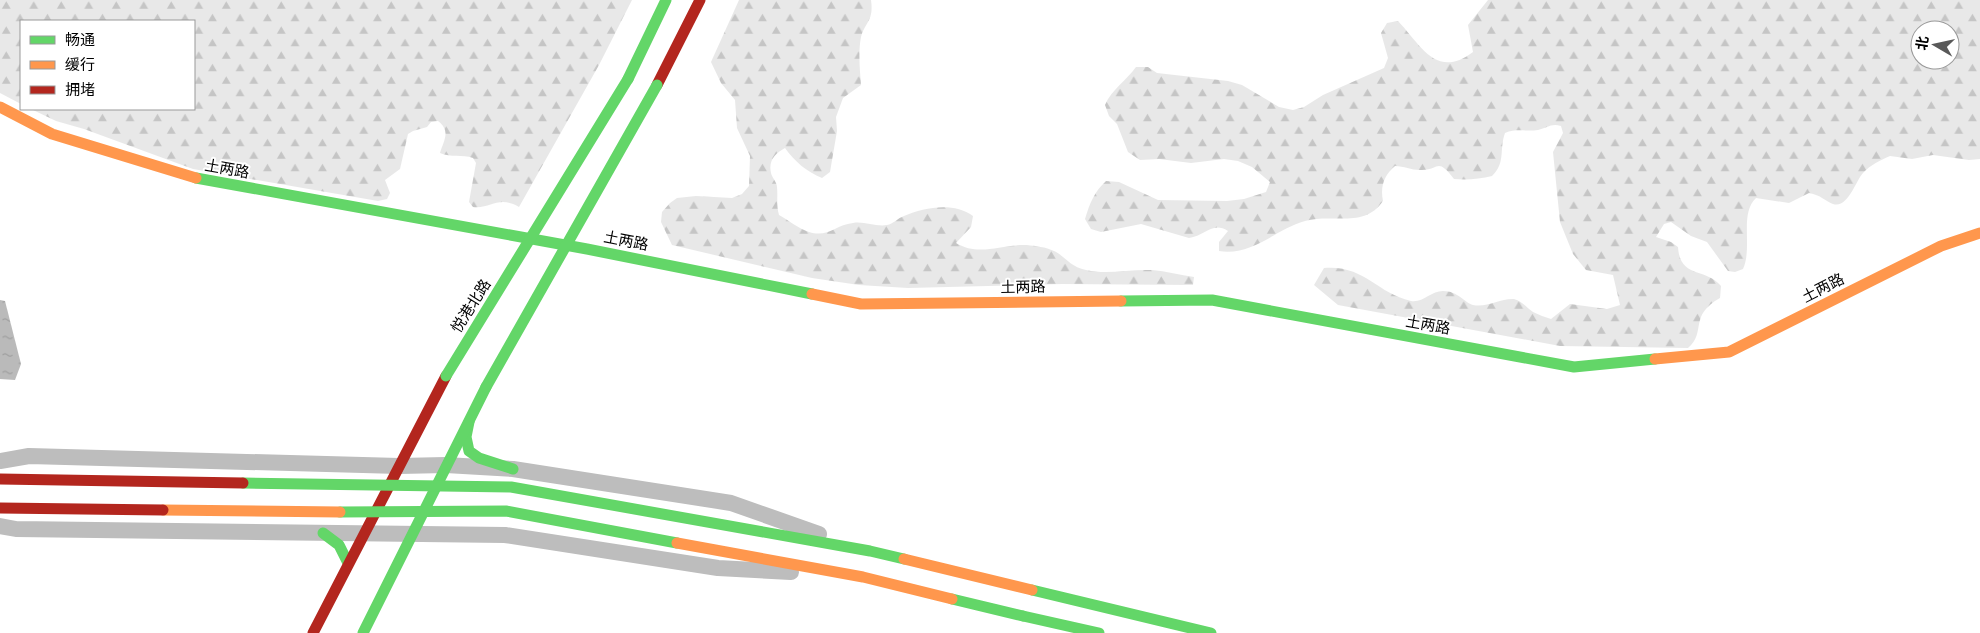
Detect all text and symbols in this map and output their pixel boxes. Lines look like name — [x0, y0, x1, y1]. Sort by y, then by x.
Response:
legend — [20, 20, 195, 110]
north arrow — [1910, 20, 1960, 70]
text: 畅通 — [65, 31, 95, 49]
text: 北 — [1913, 35, 1931, 51]
text: 缓行 — [65, 56, 95, 74]
text: 拥堵 — [65, 81, 95, 99]
street label: 土两路 — [203, 156, 251, 182]
street label: 土两路 — [602, 228, 650, 254]
street label: 土两路 — [1799, 270, 1847, 306]
street label: 悦港北路 — [447, 276, 495, 336]
street label: 土两路 — [1000, 278, 1046, 296]
street label: 土两路 — [1404, 312, 1452, 338]

